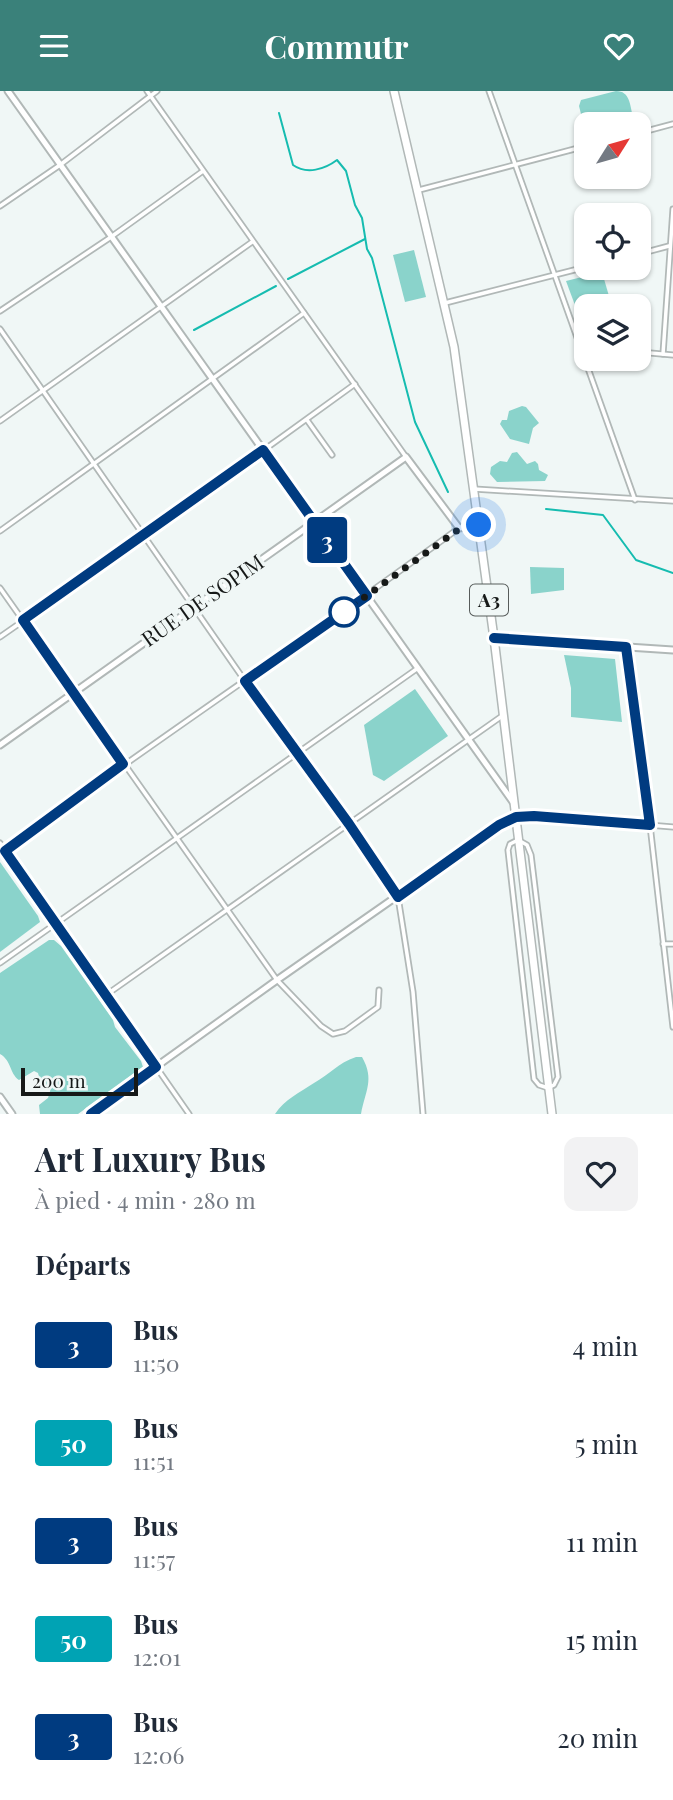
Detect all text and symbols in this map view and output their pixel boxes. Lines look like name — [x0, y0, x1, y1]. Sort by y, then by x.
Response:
text: Commutr — [264, 24, 409, 67]
icon: menu — [35, 27, 73, 65]
icon: heart — [600, 27, 638, 65]
north arrow — [574, 112, 651, 189]
map controls — [574, 112, 651, 371]
button: locate — [574, 203, 651, 280]
button: layers — [574, 294, 651, 371]
your location — [461, 507, 496, 542]
line badge: 3 — [304, 517, 350, 563]
text: 3 — [321, 524, 333, 556]
street label: RUE DE SOPIM — [135, 547, 269, 652]
road number: A3 — [470, 585, 508, 615]
unlabelled marker — [329, 597, 359, 627]
scale bar — [21, 1065, 138, 1097]
text: 200 m — [32, 1067, 86, 1093]
text: Art Luxury Bus — [35, 1136, 266, 1180]
button: heart — [564, 1137, 638, 1211]
text: À pied · 4 min · 280 m — [35, 1184, 256, 1215]
text: Départs — [35, 1247, 131, 1282]
text: Bus — [133, 1312, 178, 1347]
text: 4 min — [572, 1328, 638, 1363]
text: 3 — [68, 1329, 79, 1361]
text: 11:50 — [133, 1347, 179, 1378]
text: Bus — [133, 1410, 178, 1445]
text: 5 min — [575, 1426, 638, 1461]
text: 50 — [60, 1427, 87, 1459]
text: 11:51 — [133, 1445, 174, 1476]
text: Bus — [133, 1508, 178, 1543]
text: 11 min — [566, 1524, 638, 1559]
text: 3 — [68, 1525, 79, 1557]
text: 11:57 — [133, 1543, 175, 1574]
text: Bus — [133, 1606, 178, 1641]
text: 15 min — [566, 1622, 638, 1657]
text: 50 — [60, 1623, 87, 1655]
text: 12:01 — [133, 1641, 181, 1672]
text: Bus — [133, 1704, 178, 1739]
text: 20 min — [557, 1720, 638, 1755]
text: 3 — [68, 1721, 79, 1753]
text: 12:06 — [133, 1739, 184, 1770]

